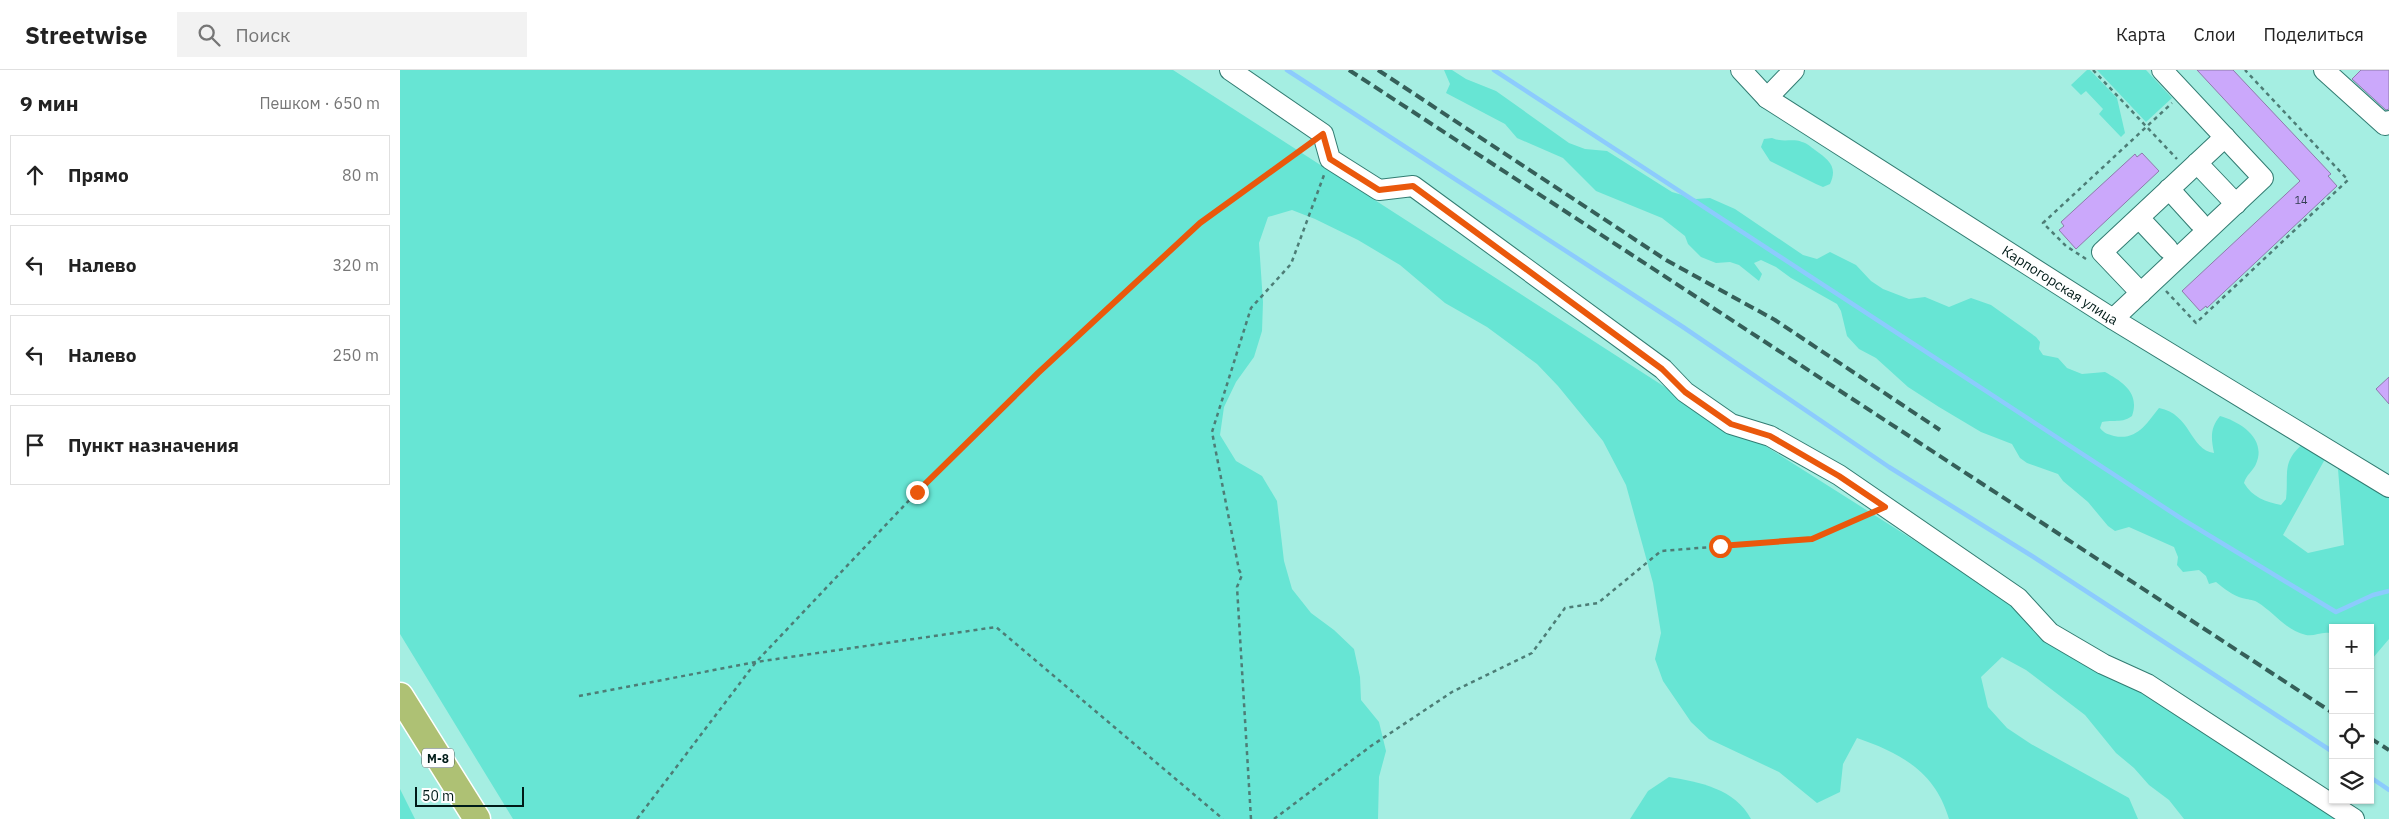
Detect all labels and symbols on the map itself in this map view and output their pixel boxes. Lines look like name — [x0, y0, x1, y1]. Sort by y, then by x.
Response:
house number: 14 — [2294, 193, 2308, 207]
street label: Карпогорская улица — [1999, 242, 2122, 329]
route end — [906, 481, 929, 504]
route start — [1709, 535, 1732, 558]
road number: М-8 — [422, 748, 454, 768]
scale bar — [415, 784, 524, 807]

